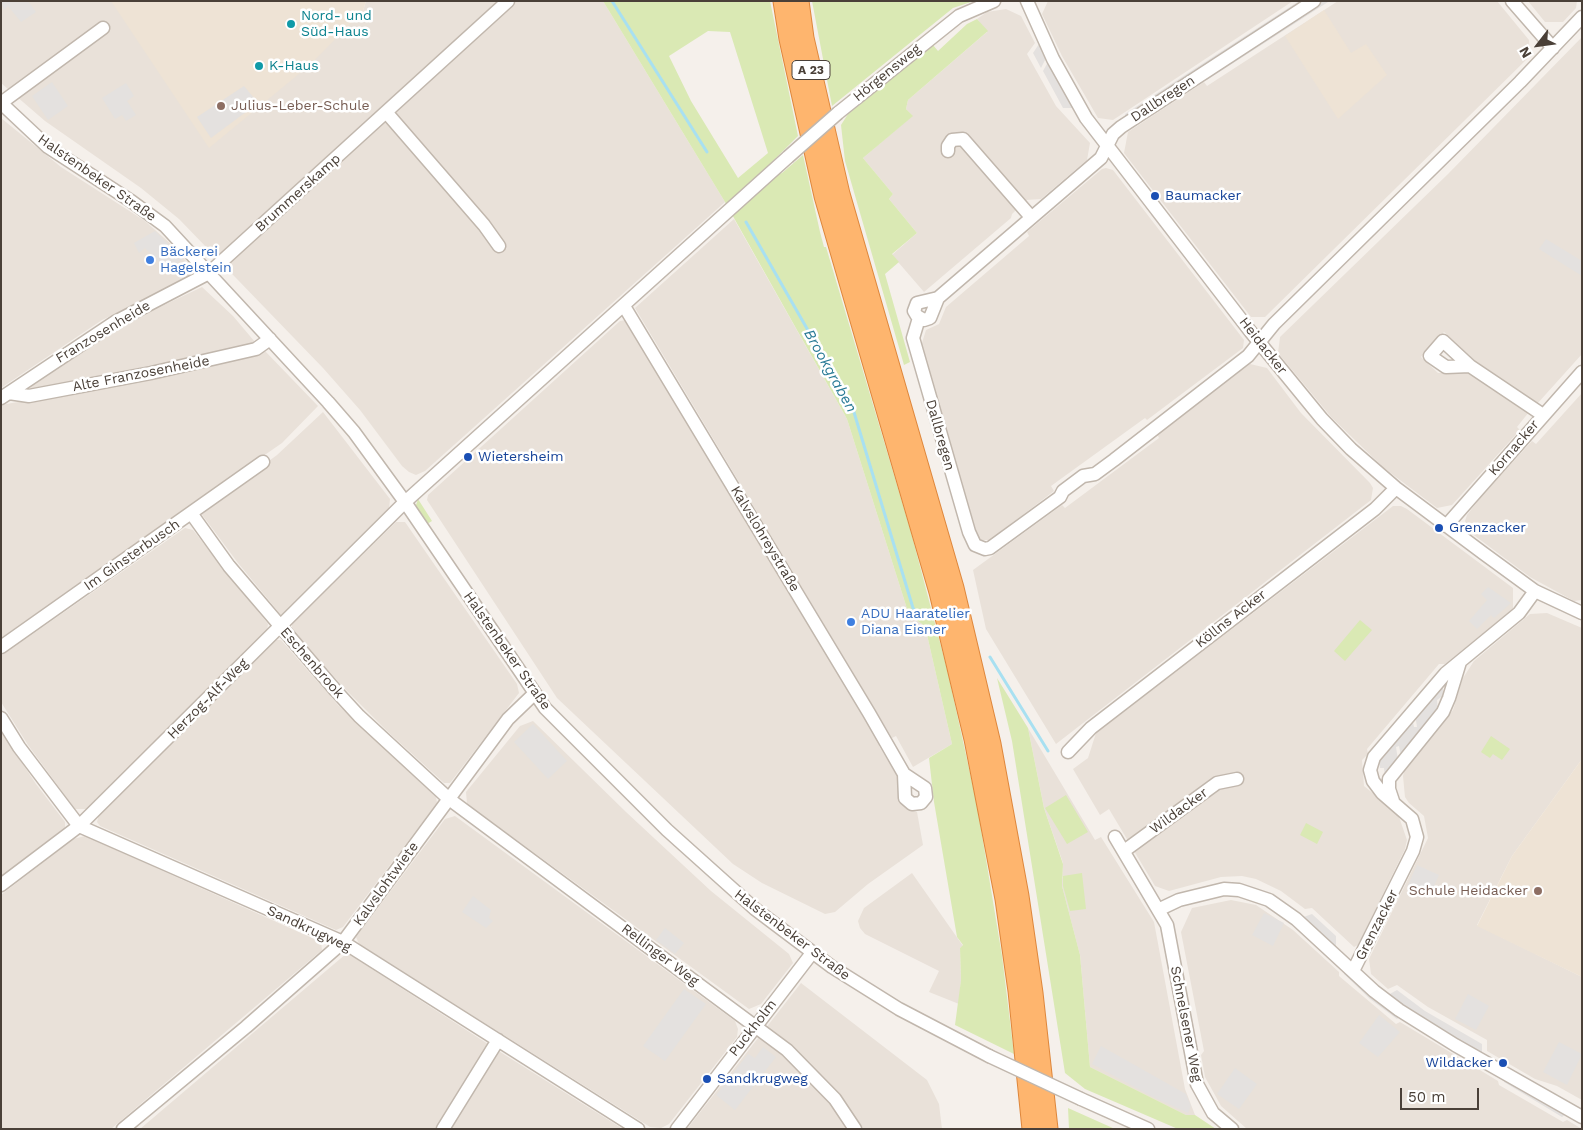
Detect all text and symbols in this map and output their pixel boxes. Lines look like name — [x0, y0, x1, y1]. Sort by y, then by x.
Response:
place label: Nord- und Süd-Haus — [301, 8, 372, 40]
marker: Nord- und Süd-Haus — [285, 18, 297, 30]
north arrow — [1513, 20, 1563, 70]
street label: Hörgensweg — [850, 41, 924, 105]
text: N — [1515, 44, 1535, 61]
place label: K-Haus — [269, 58, 319, 74]
marker: K-Haus — [253, 60, 265, 72]
road number: A 23 — [792, 60, 830, 80]
street label: Dallbregen — [1128, 72, 1198, 126]
place label: Julius-Leber-Schule — [231, 98, 370, 114]
marker: Julius-Leber-Schule — [215, 100, 227, 112]
street label: Halstenbeker Straße — [35, 131, 159, 225]
street label: Brummerskamp — [252, 150, 344, 236]
place label: Baumacker — [1165, 188, 1241, 204]
marker: Baumacker — [1149, 190, 1161, 202]
place label: Bäckerei Hagelstein — [160, 244, 232, 276]
marker: Bäckerei Hagelstein — [144, 254, 156, 266]
street label: Franzosenheide — [53, 297, 153, 367]
street label: Heidacker — [1235, 314, 1291, 378]
water label: Brookgraben — [800, 326, 860, 416]
street label: Alte Franzosenheide — [71, 352, 211, 396]
street label: Dallbregen — [922, 398, 958, 472]
street label: Kornacker — [1485, 417, 1543, 479]
place label: Wietersheim — [478, 449, 564, 465]
marker: Wietersheim — [462, 451, 474, 463]
street label: Kalvslohreystraße — [727, 483, 803, 595]
street label: Im Ginsterbusch — [81, 516, 183, 594]
place label: Grenzacker — [1449, 520, 1526, 536]
marker: Grenzacker — [1433, 522, 1445, 534]
street label: Köllns Acker — [1192, 586, 1270, 652]
street label: Halstenbeker Straße — [460, 589, 554, 713]
place label: ADU Haaratelier Diana Eisner — [861, 606, 970, 638]
marker: ADU Haaratelier Diana Eisner — [845, 616, 857, 628]
street label: Eschenbrook — [277, 624, 347, 702]
street label: Herzog-Alf-Weg — [164, 655, 252, 743]
street label: Wildacker — [1147, 784, 1211, 838]
street label: Kalvslohtwiete — [350, 839, 422, 929]
place label: Schule Heidacker — [1409, 883, 1528, 899]
marker: Schule Heidacker — [1532, 885, 1544, 897]
street label: Halstenbeker Straße — [731, 886, 853, 984]
street label: Grenzacker — [1352, 887, 1402, 963]
street label: Sandkrugweg — [264, 902, 354, 956]
street label: Rellinger Weg — [618, 920, 702, 990]
street label: Schnelsener Weg — [1167, 965, 1205, 1083]
street label: Puckholm — [726, 996, 780, 1060]
place label: Wildacker — [1426, 1055, 1493, 1071]
marker: Wildacker — [1497, 1057, 1509, 1069]
place label: Sandkrugweg — [717, 1071, 808, 1087]
marker: Sandkrugweg — [701, 1073, 713, 1085]
scale bar — [1403, 1078, 1482, 1110]
text: 50 m — [1408, 1088, 1445, 1106]

